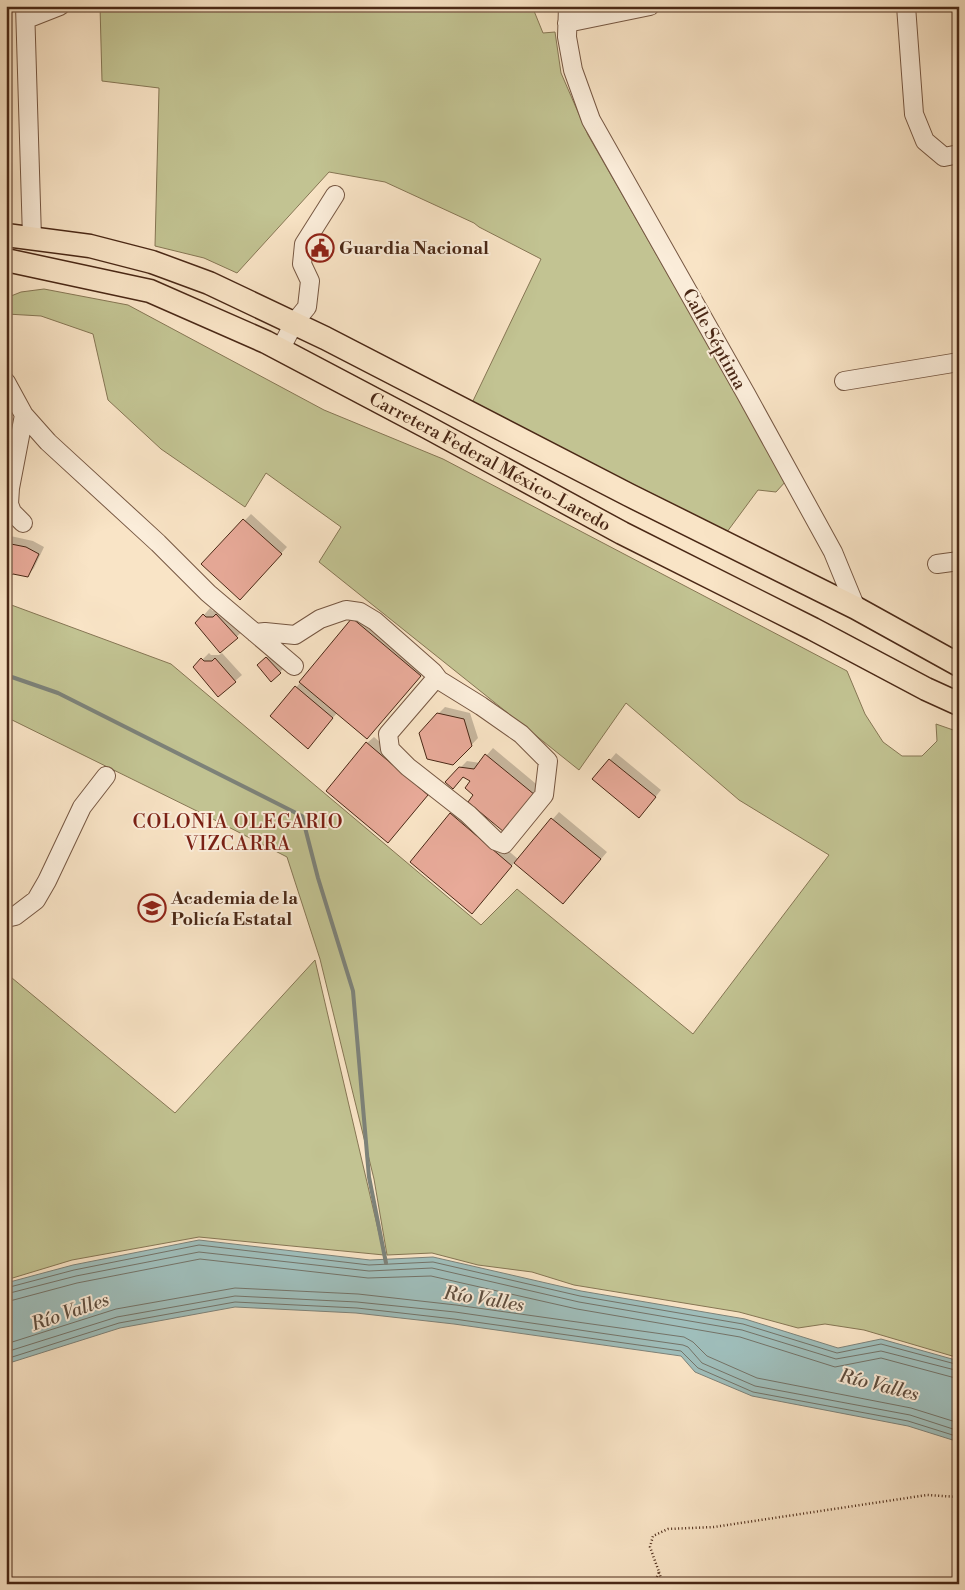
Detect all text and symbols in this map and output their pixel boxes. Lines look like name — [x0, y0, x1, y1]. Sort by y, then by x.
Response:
public building icon: Guardia Nacional — [305, 233, 335, 263]
place label: Guardia Nacional — [339, 237, 489, 260]
street label: Calle Séptima — [677, 284, 752, 394]
street label: Carretera Federal México-Laredo — [365, 387, 615, 536]
district label: COLONIA OLEGARIO VIZCARRA — [132, 810, 344, 856]
place label: Academia de la Policía Estatal — [170, 887, 298, 931]
school or university icon: Academia de la Policía Estatal — [137, 893, 167, 923]
water label: Río Valles — [441, 1281, 526, 1317]
water label: Río Valles — [27, 1287, 112, 1337]
water label: Río Valles — [836, 1363, 921, 1406]

